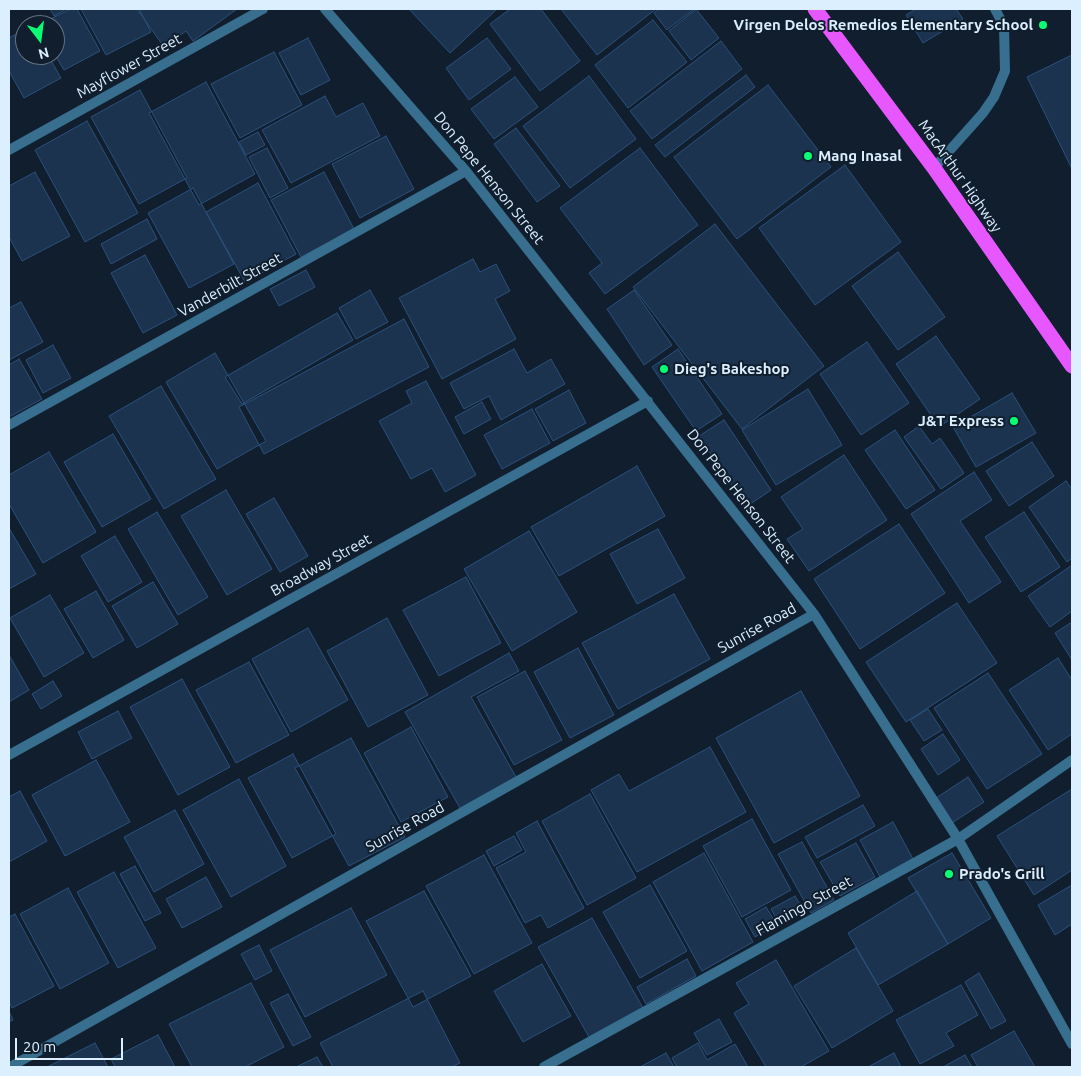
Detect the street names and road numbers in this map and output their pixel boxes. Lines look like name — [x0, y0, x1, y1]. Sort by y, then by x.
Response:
street label: Mayflower Street — [73, 30, 185, 102]
street label: Don Pepe Henson Street — [430, 108, 548, 248]
street label: MacArthur Highway — [914, 116, 1006, 236]
street label: Vanderbilt Street — [175, 249, 285, 321]
street label: Don Pepe Henson Street — [683, 425, 799, 567]
street label: Broadway Street — [268, 530, 374, 600]
street label: Sunrise Road — [715, 599, 799, 657]
street label: Sunrise Road — [363, 798, 447, 856]
street label: Flamingo Street — [753, 872, 855, 940]

